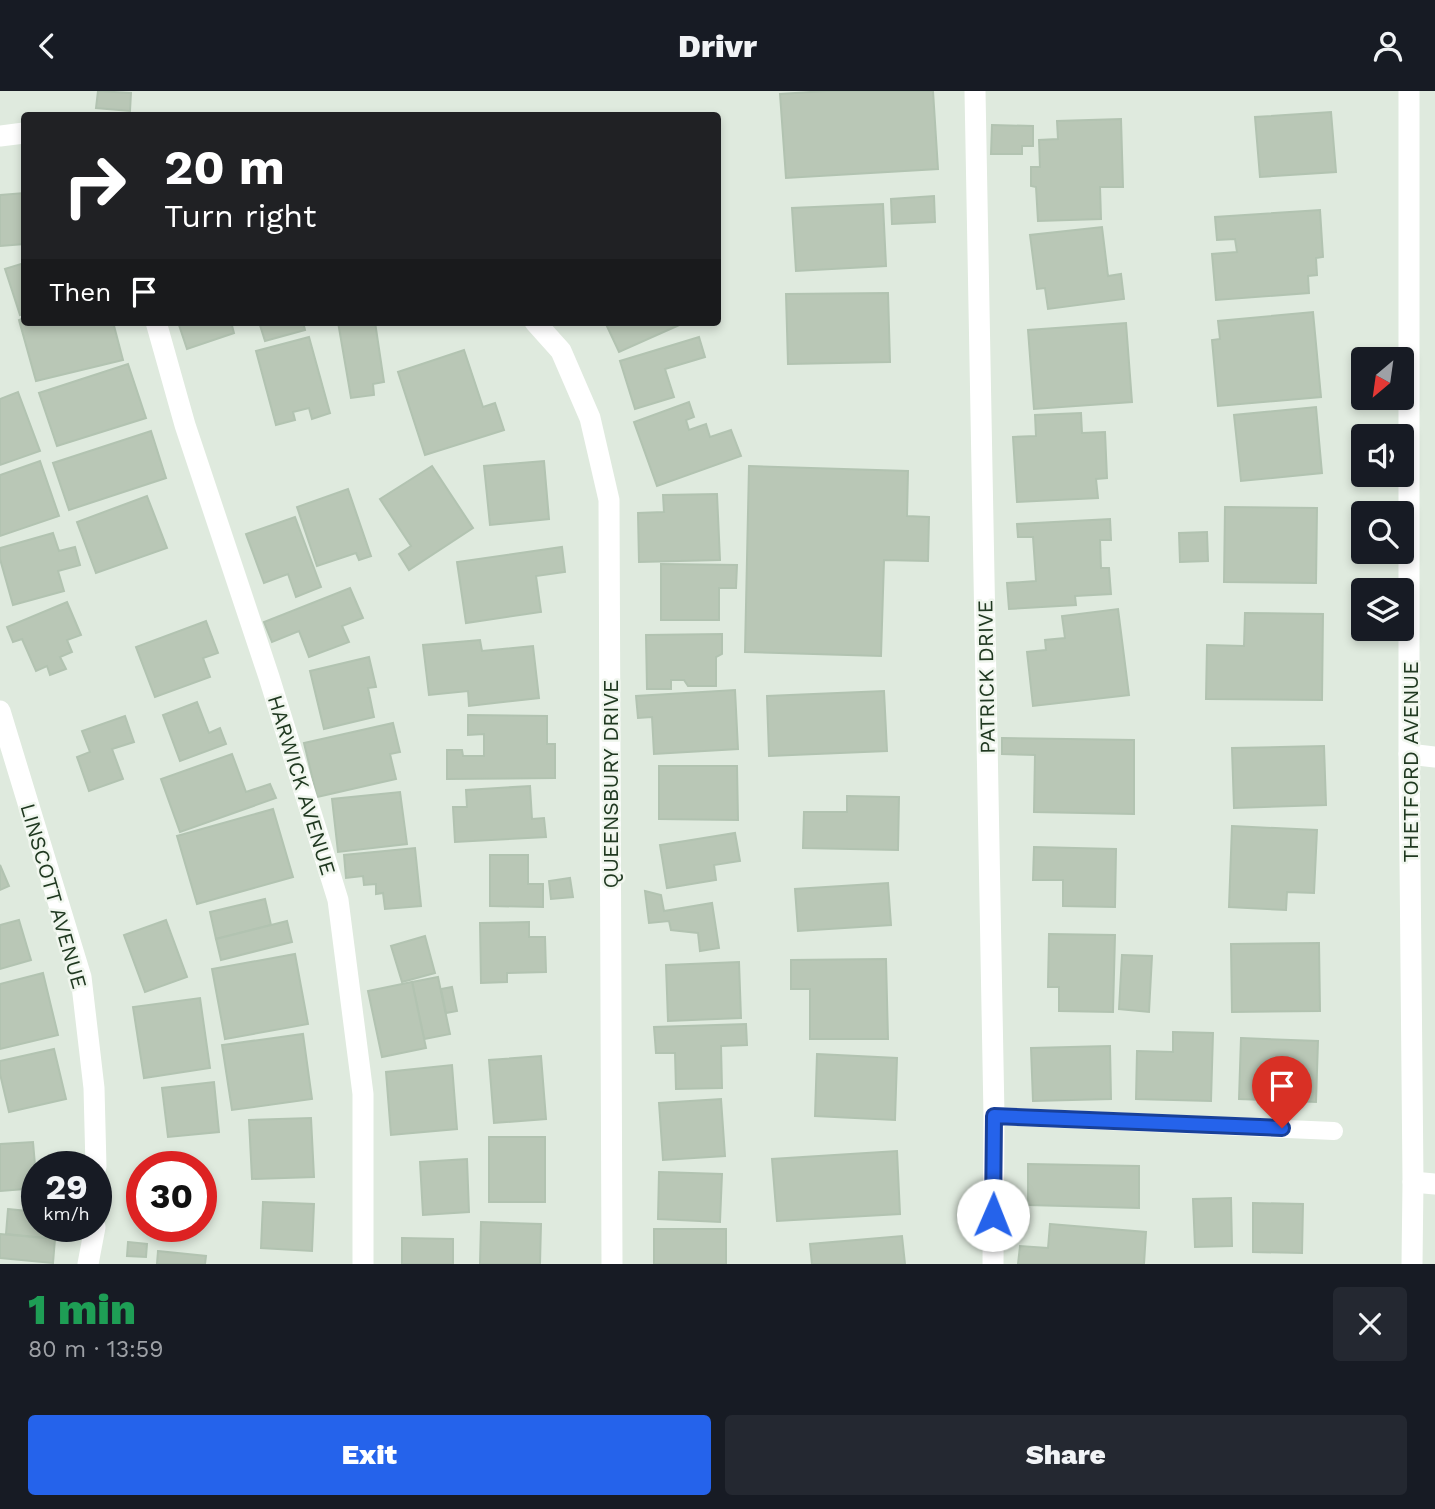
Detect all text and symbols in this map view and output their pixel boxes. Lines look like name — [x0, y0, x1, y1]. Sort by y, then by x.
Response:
icon: back — [28, 27, 66, 65]
text: Drivr — [678, 27, 757, 65]
icon: person — [1369, 27, 1407, 65]
text: 20 m — [164, 138, 285, 196]
icon: right — [49, 140, 140, 231]
text: Turn right — [164, 197, 316, 235]
icon: arrive — [125, 273, 163, 311]
text: Then — [49, 277, 111, 307]
north arrow — [1351, 347, 1414, 409]
map controls — [1351, 347, 1414, 641]
button: sound — [1351, 424, 1414, 487]
button: search — [1351, 501, 1414, 564]
button: layers — [1351, 578, 1414, 641]
street label: PATRICK DRIVE — [972, 600, 1000, 754]
street label: THETFORD AVENUE — [1398, 661, 1423, 863]
street label: QUEENSBURY DRIVE — [598, 680, 623, 888]
street label: HARWICK AVENUE — [263, 692, 341, 878]
street label: LINSCOTT AVENUE — [16, 800, 92, 992]
pin — [1252, 1056, 1312, 1128]
icon: arrive — [1263, 1067, 1301, 1105]
speed limit sign: 30 — [126, 1151, 217, 1242]
text: 29 — [45, 1166, 88, 1208]
position arrow — [956, 1178, 1030, 1252]
text: km/h — [43, 1203, 90, 1224]
text: 1 min — [28, 1285, 136, 1334]
button: close — [1333, 1287, 1407, 1361]
text: 80 m · 13:59 — [28, 1336, 163, 1363]
button: Exit — [28, 1415, 711, 1495]
button: Share — [725, 1415, 1407, 1495]

